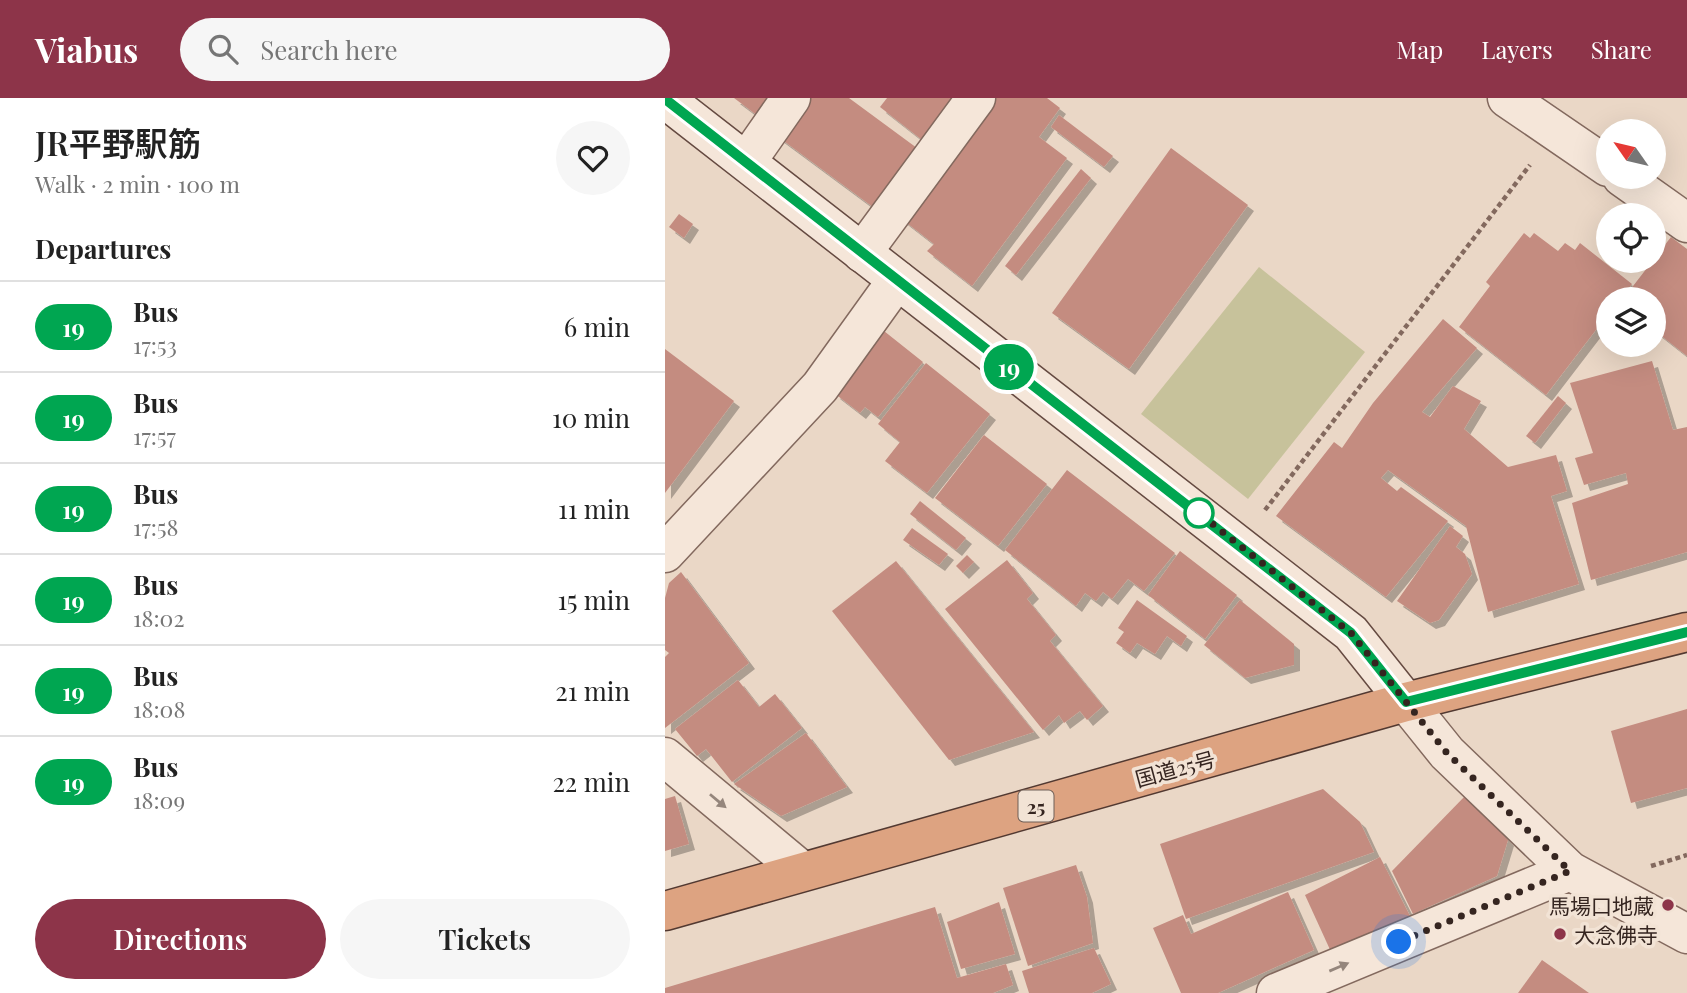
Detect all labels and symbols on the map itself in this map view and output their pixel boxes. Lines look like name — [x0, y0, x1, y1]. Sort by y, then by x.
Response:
north arrow — [1596, 119, 1666, 189]
line badge: 19 — [977, 344, 1041, 390]
unlabelled marker — [1184, 498, 1214, 528]
street label: 国道25号 — [1132, 744, 1218, 792]
road number: 25 — [1019, 790, 1053, 821]
one-way arrow — [708, 793, 726, 808]
place label: 馬場口地蔵 — [1549, 891, 1654, 919]
marker: 馬場口地蔵 — [1660, 897, 1676, 913]
place label: 大念佛寺 — [1574, 920, 1658, 948]
your location — [1381, 924, 1416, 959]
marker: 大念佛寺 — [1552, 926, 1568, 942]
one-way arrow — [1329, 961, 1350, 972]

